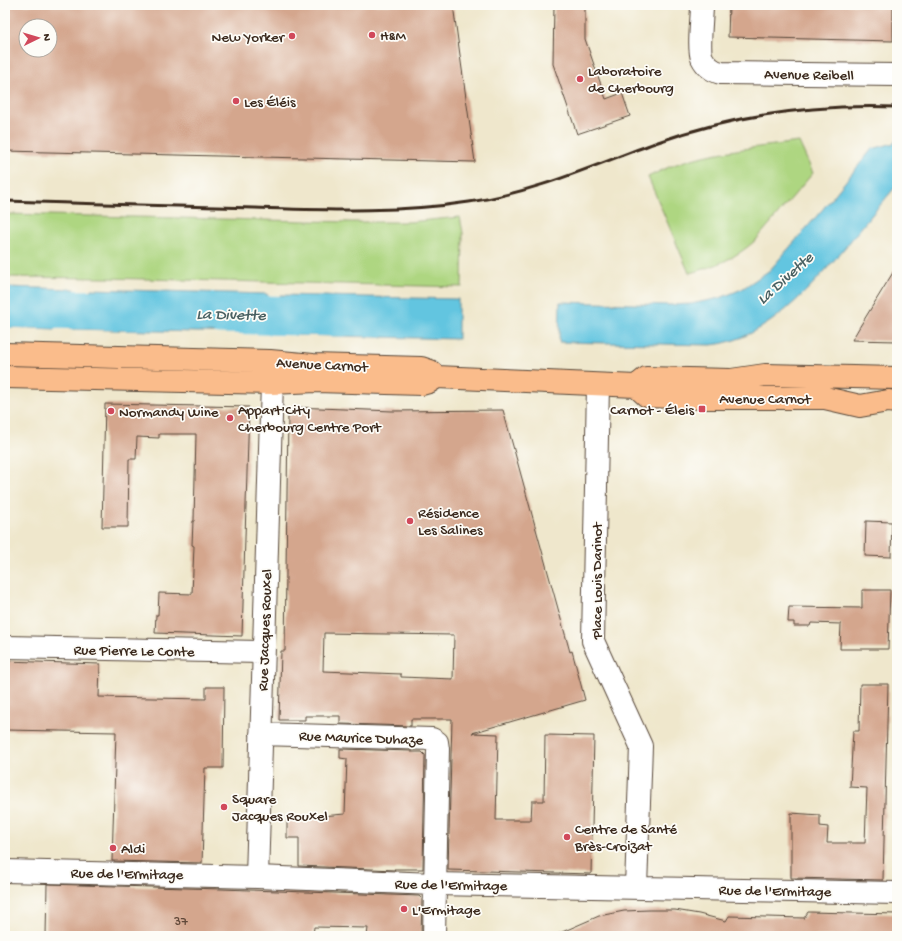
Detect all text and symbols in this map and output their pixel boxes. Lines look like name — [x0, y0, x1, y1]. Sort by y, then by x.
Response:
north arrow — [18, 18, 58, 58]
place label: H&M — [380, 28, 406, 46]
place label: New Yorker — [211, 29, 286, 47]
marker: H&M — [367, 30, 377, 40]
marker: New Yorker — [287, 31, 297, 41]
text: N — [40, 33, 52, 41]
place label: Laboratoire de Cherbourg — [588, 63, 674, 98]
street label: Avenue Reibell — [764, 66, 854, 86]
marker: Laboratoire de Cherbourg — [575, 74, 585, 84]
place label: Les Éléis — [244, 94, 296, 112]
marker: Les Éléis — [231, 96, 241, 106]
water label: La Divette — [754, 249, 819, 310]
water label: La Divette — [196, 306, 266, 327]
street label: Avenue Carnot — [276, 355, 370, 377]
street label: Avenue Carnot — [719, 391, 813, 409]
place label: Appart'City Cherbourg Centre Port — [238, 402, 382, 437]
place label: Carnot - Éleis — [610, 402, 694, 420]
place label: Normandy Wine — [119, 404, 219, 422]
marker: Carnot - Éleis — [697, 404, 707, 414]
marker: Normandy Wine — [106, 406, 116, 416]
marker: Appart'City Cherbourg Centre Port — [225, 413, 235, 423]
place label: Résidence Les Salines — [418, 505, 483, 540]
marker: Résidence Les Salines — [405, 516, 415, 526]
street label: Place Louis Darinot — [589, 521, 607, 640]
street label: Rue Jacques Rouxel — [255, 569, 277, 691]
street label: Rue Pierre Le Conte — [73, 642, 195, 662]
street label: Rue Maurice Duhaze — [298, 728, 424, 750]
place label: Square Jacques Rouxel — [232, 791, 328, 826]
marker: Square Jacques Rouxel — [219, 802, 229, 812]
place label: Centre de Santé Brès-Croizat — [574, 821, 677, 856]
marker: Centre de Santé Brès-Croizat — [562, 832, 572, 842]
place label: Aldi — [121, 841, 145, 859]
marker: Aldi — [108, 843, 118, 853]
street label: Rue de l'Ermitage — [70, 865, 184, 885]
street label: Rue de l'Ermitage — [394, 876, 508, 896]
street label: Rue de l'Ermitage — [718, 882, 832, 902]
place label: L'Ermitage — [412, 902, 481, 920]
marker: L'Ermitage — [399, 904, 409, 914]
house number: 37 — [173, 915, 189, 930]

